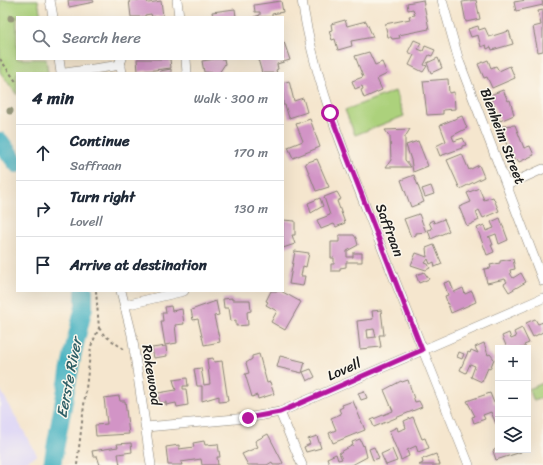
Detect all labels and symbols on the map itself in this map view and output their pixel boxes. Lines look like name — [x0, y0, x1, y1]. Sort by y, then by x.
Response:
street label: Blenheim Street — [473, 84, 532, 188]
route start — [321, 104, 339, 122]
street label: Saffraan — [368, 200, 411, 261]
water label: Eerste River — [49, 333, 90, 420]
street label: Rokewood — [134, 343, 169, 409]
street label: Lovell — [323, 350, 366, 388]
route end — [239, 409, 257, 427]

